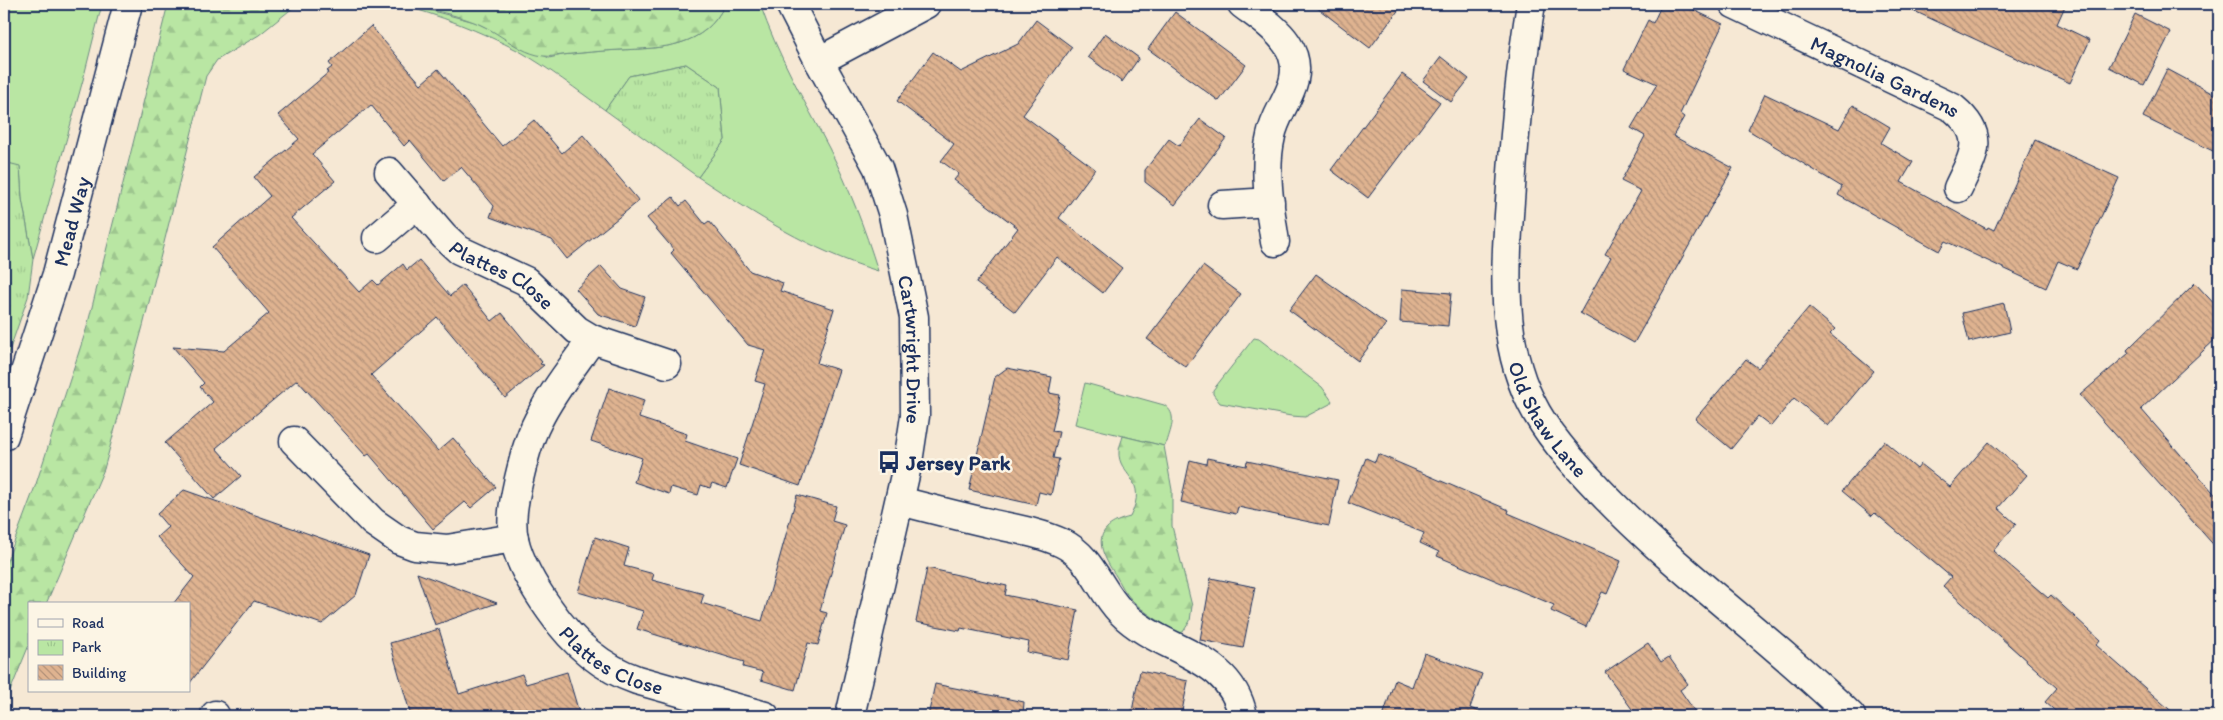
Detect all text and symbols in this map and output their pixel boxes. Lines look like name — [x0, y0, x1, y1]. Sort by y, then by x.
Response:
street label: Magnolia Gardens — [1807, 30, 1967, 122]
street label: Mead Way — [47, 173, 95, 269]
street label: Plattes Close — [444, 235, 560, 314]
street label: Cartwright Drive — [893, 273, 928, 426]
street label: Old Shaw Lane — [1504, 358, 1593, 482]
bus stop icon: Jersey Park — [876, 449, 902, 475]
place label: Jersey Park — [905, 450, 1011, 476]
legend — [28, 602, 190, 692]
text: Road — [72, 614, 105, 632]
street label: Plattes Close — [554, 620, 666, 699]
text: Park — [72, 638, 102, 656]
text: Building — [72, 664, 126, 682]

